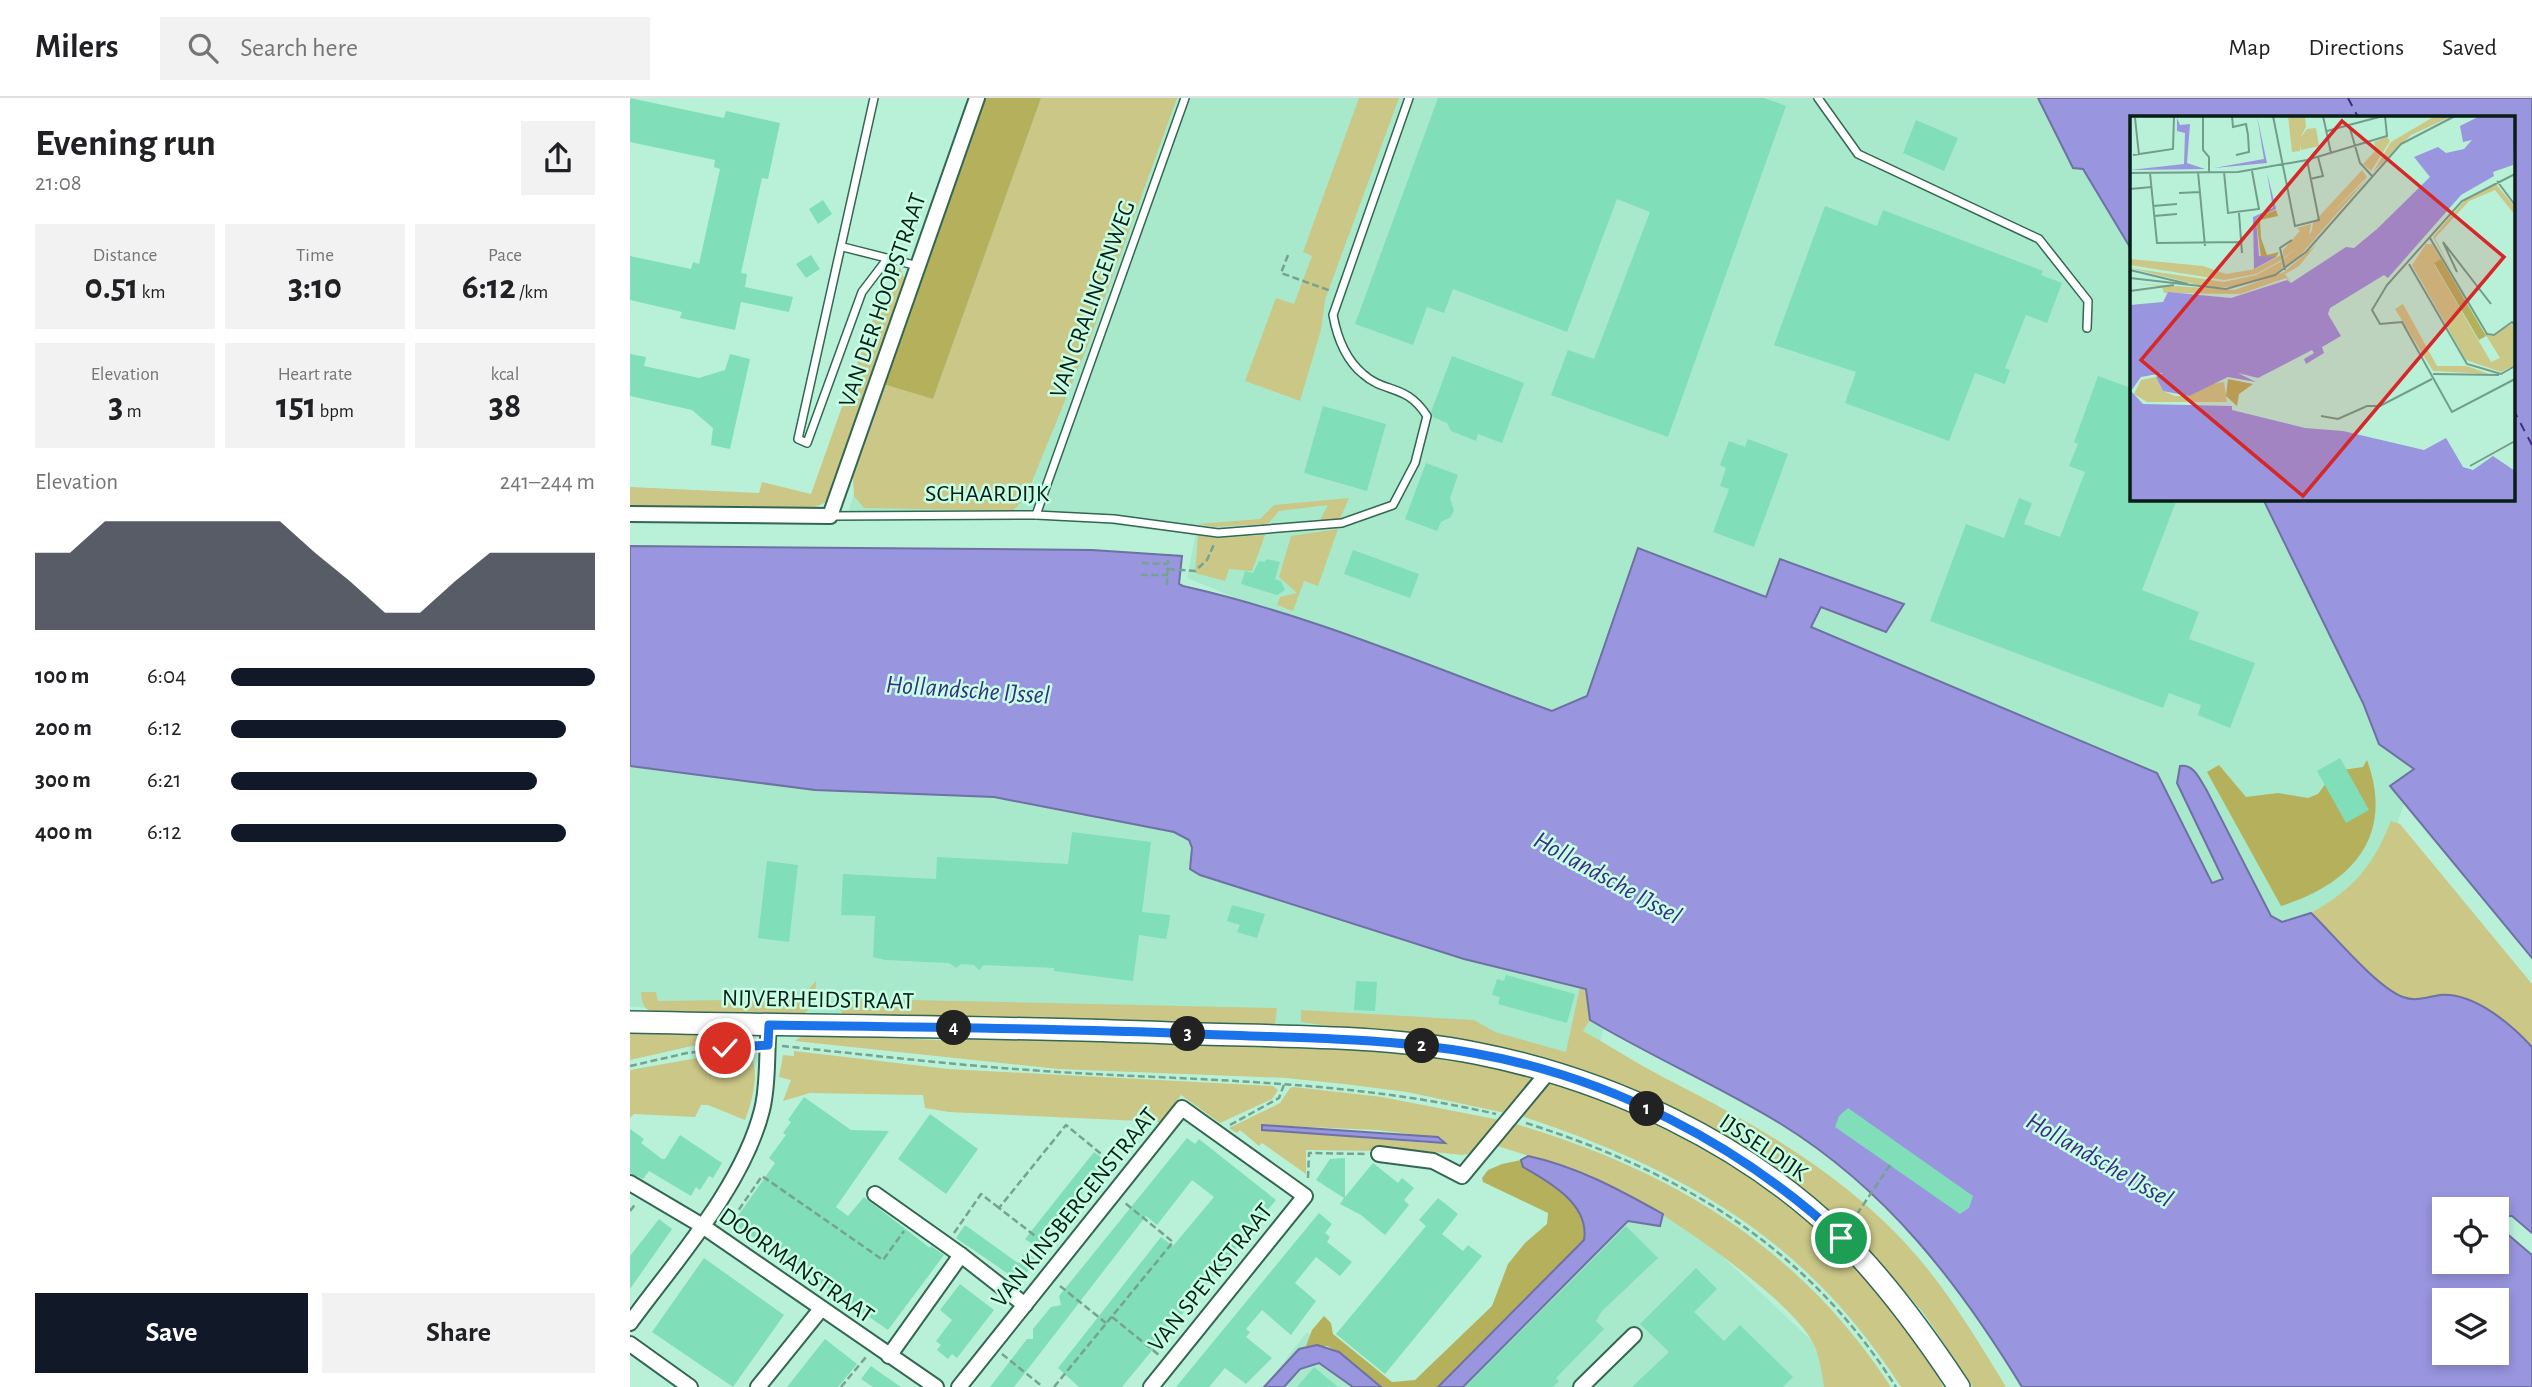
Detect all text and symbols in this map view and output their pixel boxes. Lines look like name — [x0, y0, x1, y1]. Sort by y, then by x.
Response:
search box — [160, 17, 650, 80]
icon: search — [184, 29, 222, 67]
text: Milers — [35, 31, 118, 64]
text: Search here — [240, 35, 358, 61]
text: Map — [2228, 36, 2270, 60]
text: Directions — [2308, 36, 2404, 60]
text: Saved — [2442, 36, 2497, 60]
inset map — [2130, 116, 2514, 500]
button: share — [521, 121, 595, 195]
text: Evening run — [35, 125, 216, 163]
text: 21:08 — [35, 172, 82, 195]
street label: VAN DER HOOPSTRAAT — [835, 190, 931, 410]
street label: VAN CRALINGENWEG — [1046, 197, 1140, 401]
text: Distance — [93, 246, 157, 265]
text: Time — [296, 246, 334, 265]
text: Pace — [488, 246, 522, 265]
text: 0.51 — [85, 270, 138, 305]
text: 3:10 — [288, 270, 342, 305]
text: 6:12 — [462, 270, 516, 305]
text: km — [138, 283, 165, 302]
text: /km — [516, 283, 548, 302]
text: Elevation — [91, 365, 159, 384]
text: Heart rate — [278, 365, 352, 384]
text: kcal — [491, 365, 519, 384]
text: 3 — [108, 389, 123, 424]
text: 151 — [276, 389, 316, 424]
text: 38 — [489, 389, 521, 424]
text: m — [123, 402, 142, 421]
text: bpm — [316, 402, 354, 421]
text: Elevation — [35, 471, 118, 494]
text: 241–244 m — [500, 471, 595, 494]
street label: SCHAARDIJK — [925, 482, 1050, 506]
text: 100 m — [35, 665, 89, 688]
text: 6:04 — [147, 665, 186, 688]
water label: Hollandsche IJssel — [885, 671, 1051, 709]
text: 200 m — [35, 717, 92, 740]
text: 6:12 — [147, 717, 181, 740]
text: 300 m — [35, 769, 91, 792]
text: 6:21 — [147, 769, 181, 792]
text: 400 m — [35, 821, 93, 844]
text: 6:12 — [147, 821, 181, 844]
water label: Hollandsche IJssel — [1529, 827, 1686, 929]
street label: NIJVERHEIDSTRAAT — [722, 986, 915, 1014]
pin: 4 — [936, 1010, 972, 1046]
pin: 3 — [1170, 1016, 1206, 1052]
pin — [695, 1018, 755, 1078]
text: 4 — [949, 1018, 958, 1037]
text: 3 — [1183, 1024, 1192, 1043]
pin: 2 — [1404, 1028, 1440, 1063]
icon: check — [706, 1029, 744, 1067]
text: 2 — [1417, 1036, 1426, 1055]
pin: 1 — [1630, 1091, 1664, 1126]
text: 1 — [1643, 1099, 1650, 1118]
street label: VAN KINSBERGENSTRAAT — [987, 1103, 1162, 1312]
water label: Hollandsche IJssel — [2022, 1107, 2177, 1212]
street label: IJSSELDIJK — [1715, 1110, 1813, 1186]
map controls — [2432, 1197, 2509, 1365]
button: locate — [2432, 1197, 2509, 1274]
street label: VAN SPEYKSTRAAT — [1144, 1199, 1278, 1356]
street label: DOORMANSTRAAT — [715, 1204, 878, 1328]
pin — [1811, 1208, 1871, 1268]
icon: arrive — [1822, 1219, 1860, 1257]
button: layers — [2432, 1288, 2509, 1365]
button: Save — [35, 1293, 308, 1373]
button: Share — [322, 1293, 595, 1373]

